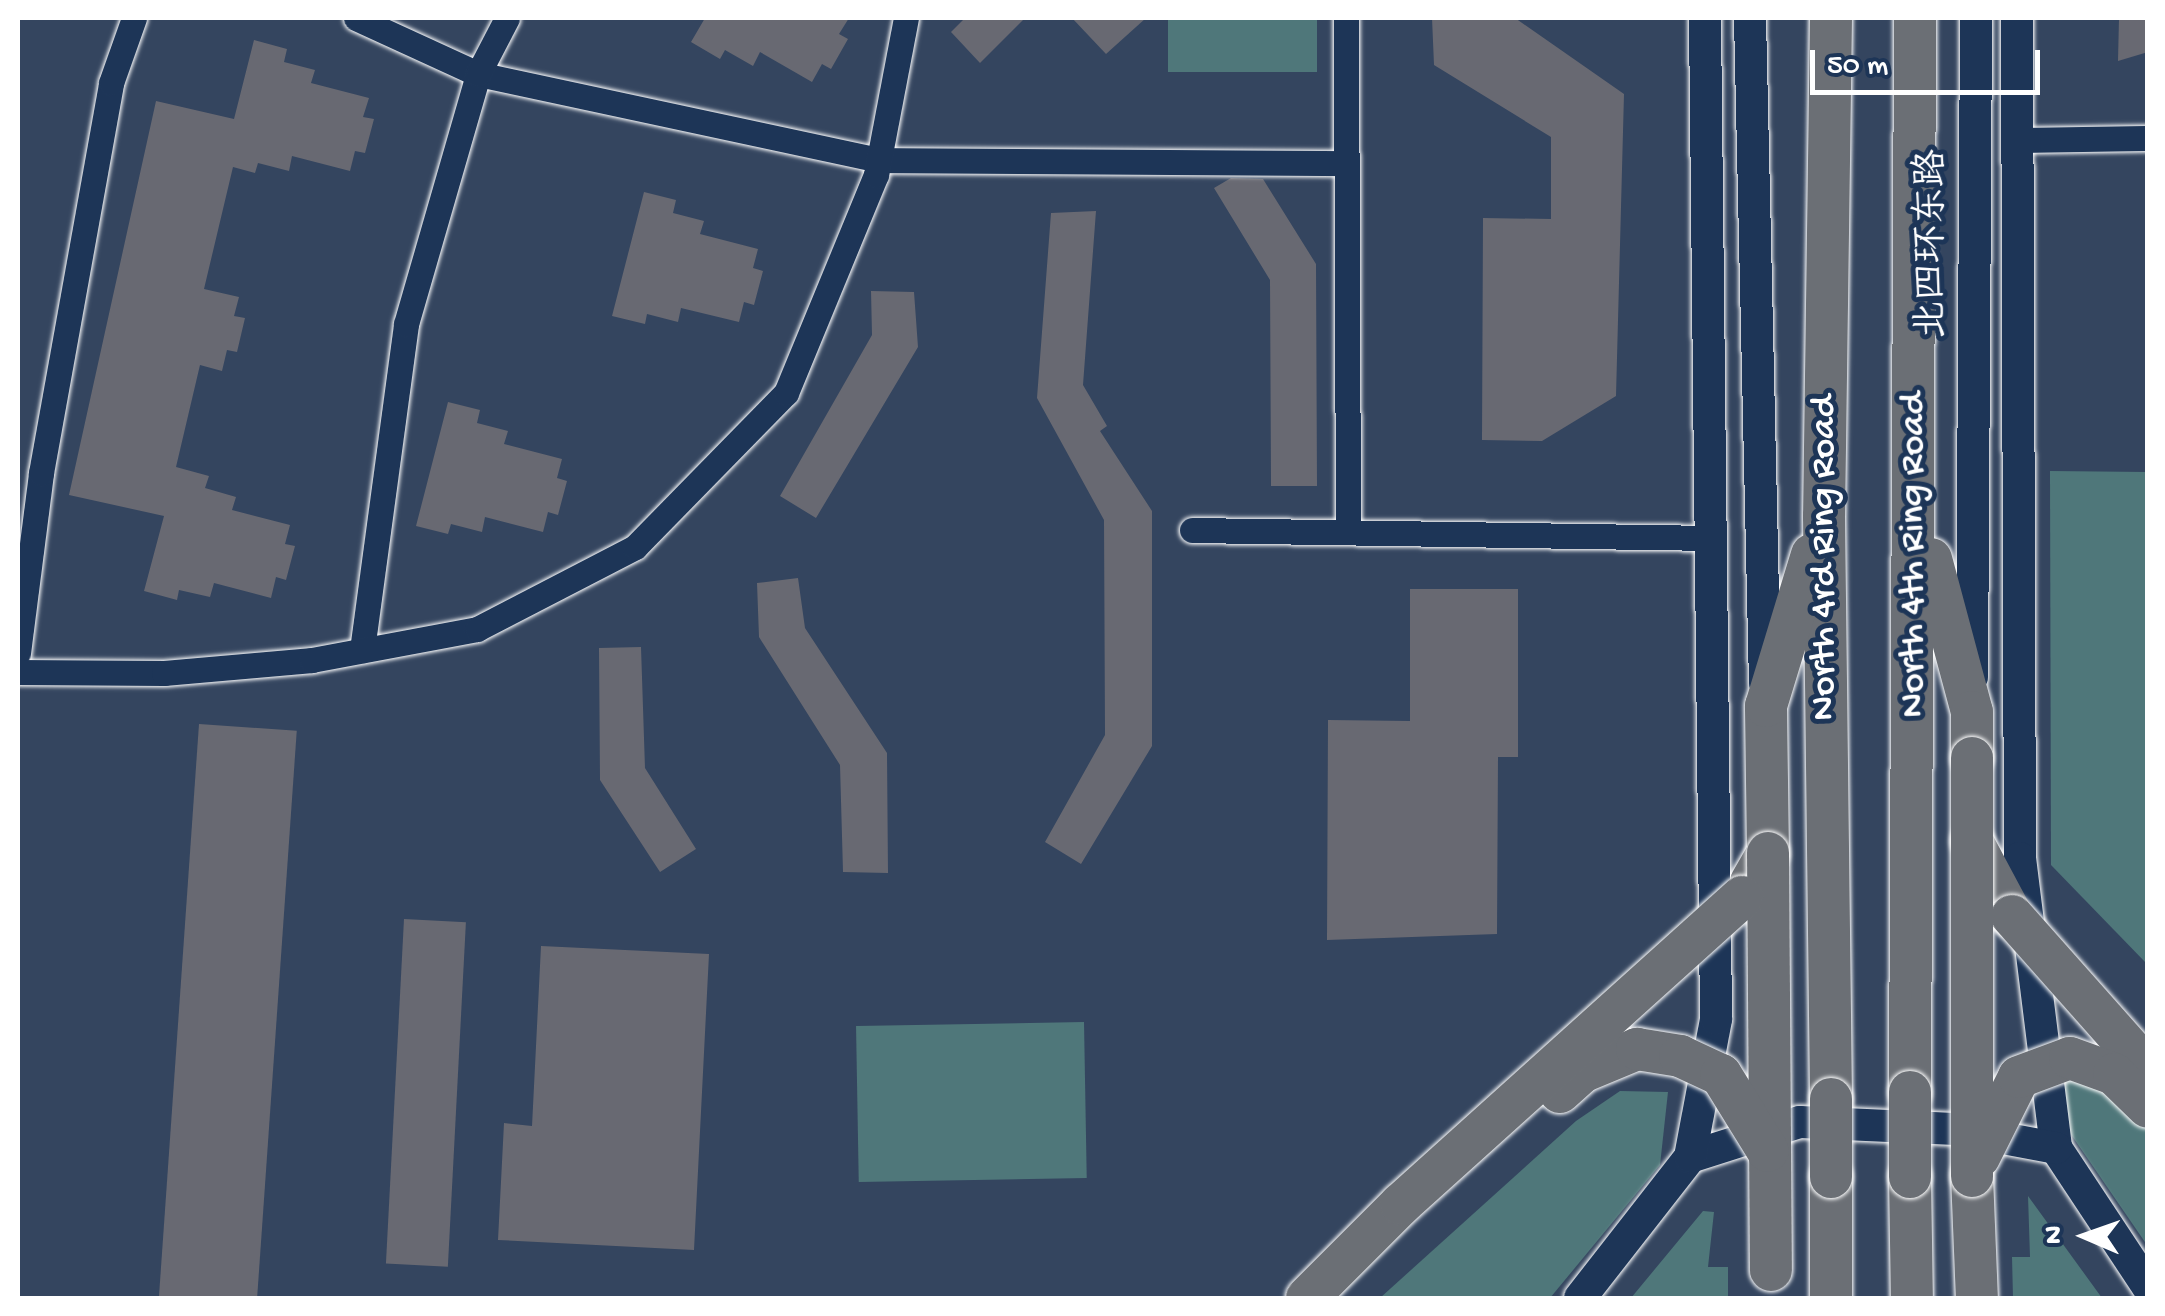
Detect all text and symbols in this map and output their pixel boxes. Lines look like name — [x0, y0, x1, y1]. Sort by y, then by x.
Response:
scale bar — [1815, 30, 2045, 92]
text: 50 m — [1827, 50, 1888, 85]
street label: 北四环东路 — [1912, 149, 1958, 339]
street label: North 4th Ring Road — [1892, 392, 1938, 718]
street label: North 4rd Ring Road — [1803, 395, 1849, 721]
north arrow — [2035, 1186, 2135, 1286]
text: N — [2038, 1225, 2071, 1245]

